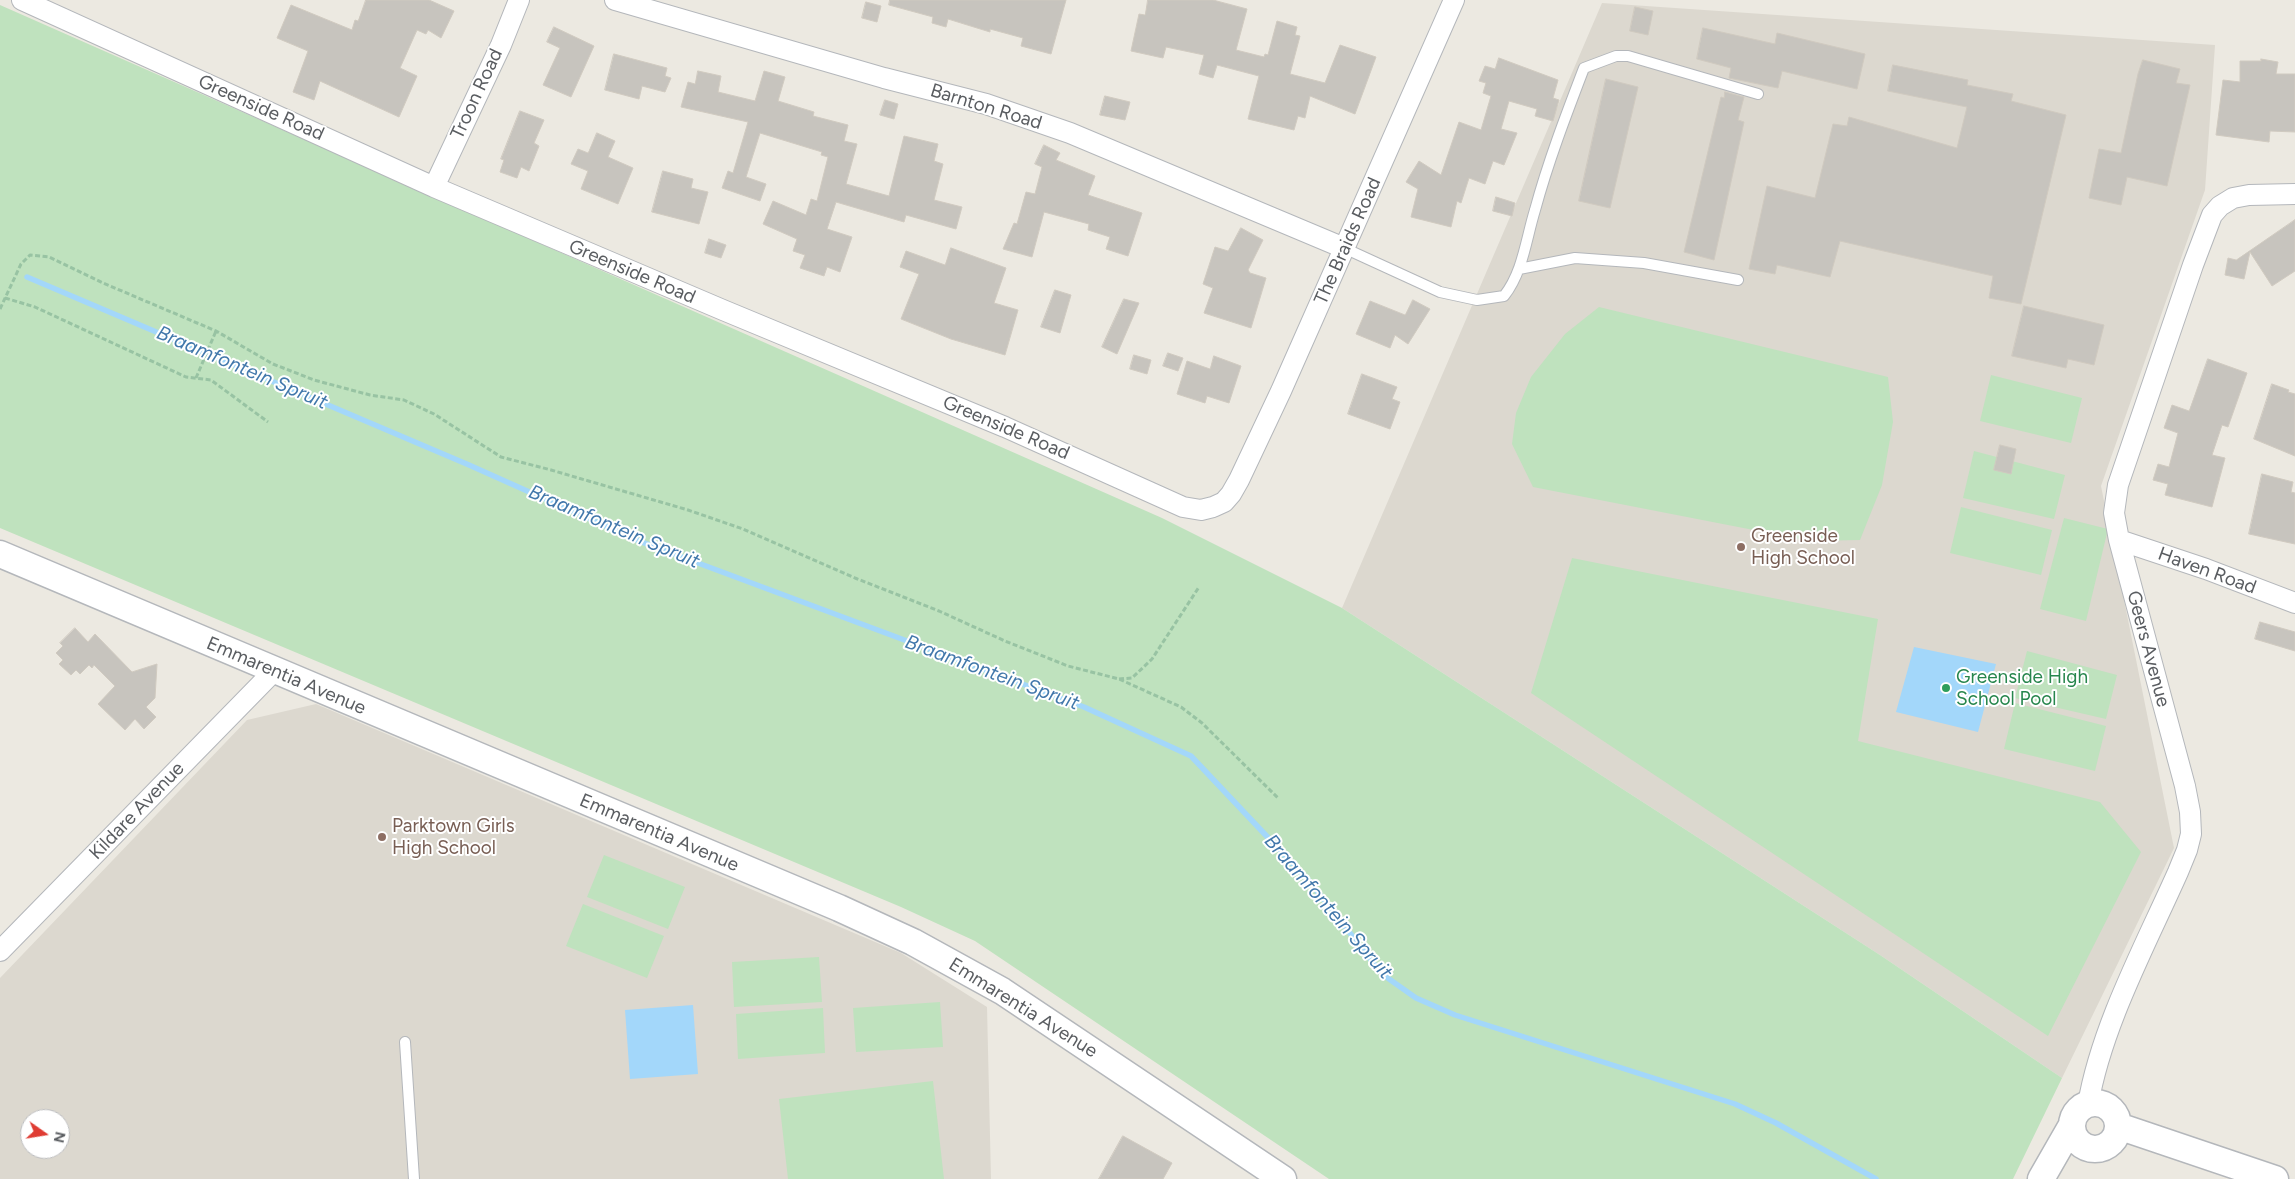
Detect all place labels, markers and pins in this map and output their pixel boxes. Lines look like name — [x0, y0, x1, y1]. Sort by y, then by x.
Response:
place label: Greenside High School — [1751, 525, 1855, 569]
marker: Greenside High School — [1735, 541, 1747, 553]
place label: Greenside High School Pool — [1956, 666, 2088, 710]
marker: Greenside High School Pool — [1940, 682, 1952, 694]
place label: Parktown Girls High School — [392, 815, 515, 859]
marker: Parktown Girls High School — [376, 831, 388, 843]

